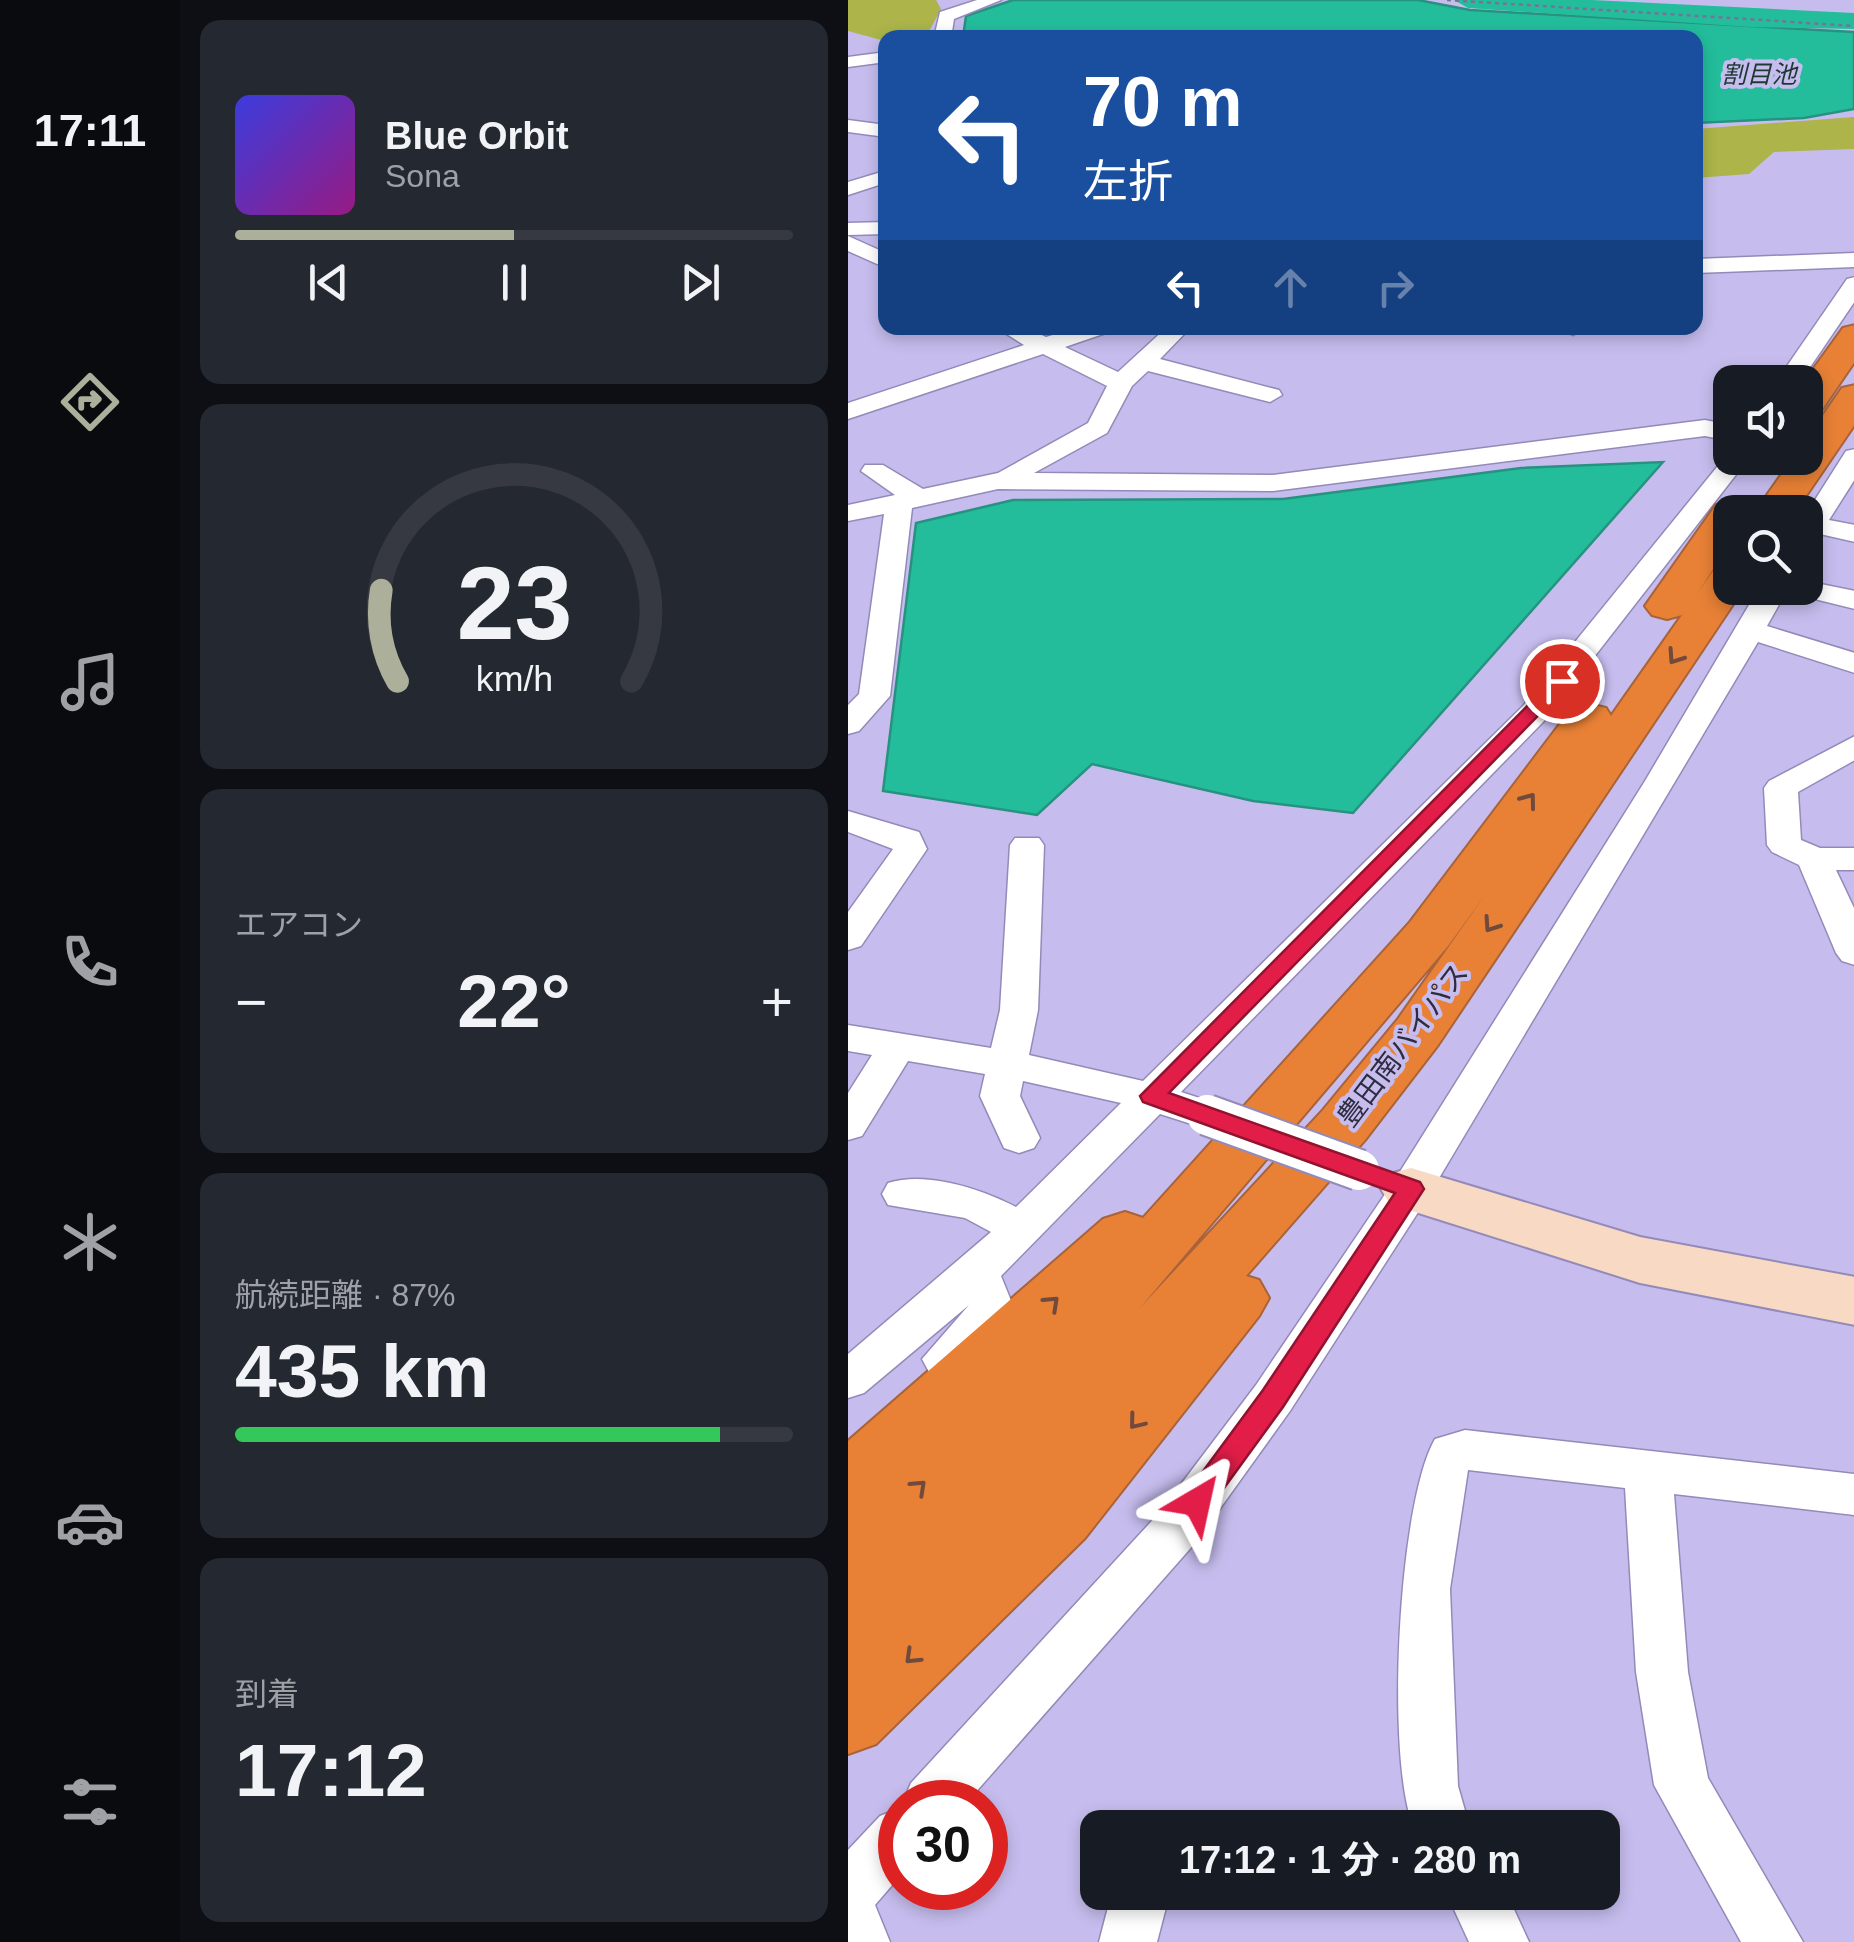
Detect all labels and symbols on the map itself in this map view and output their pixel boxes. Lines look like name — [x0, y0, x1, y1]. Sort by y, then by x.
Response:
water label: 割目池 — [1721, 60, 1799, 88]
pin — [1520, 639, 1605, 724]
one-way arrow — [1669, 646, 1687, 665]
one-way arrow — [1518, 793, 1535, 811]
one-way arrow — [1485, 914, 1503, 933]
street label: 豊田南バイパス — [1332, 958, 1474, 1132]
one-way arrow — [1040, 1297, 1059, 1315]
one-way arrow — [1130, 1411, 1148, 1429]
position arrow — [1145, 1450, 1249, 1554]
one-way arrow — [908, 1481, 926, 1499]
one-way arrow — [905, 1645, 924, 1663]
speed limit sign: 30 — [878, 1780, 1008, 1910]

